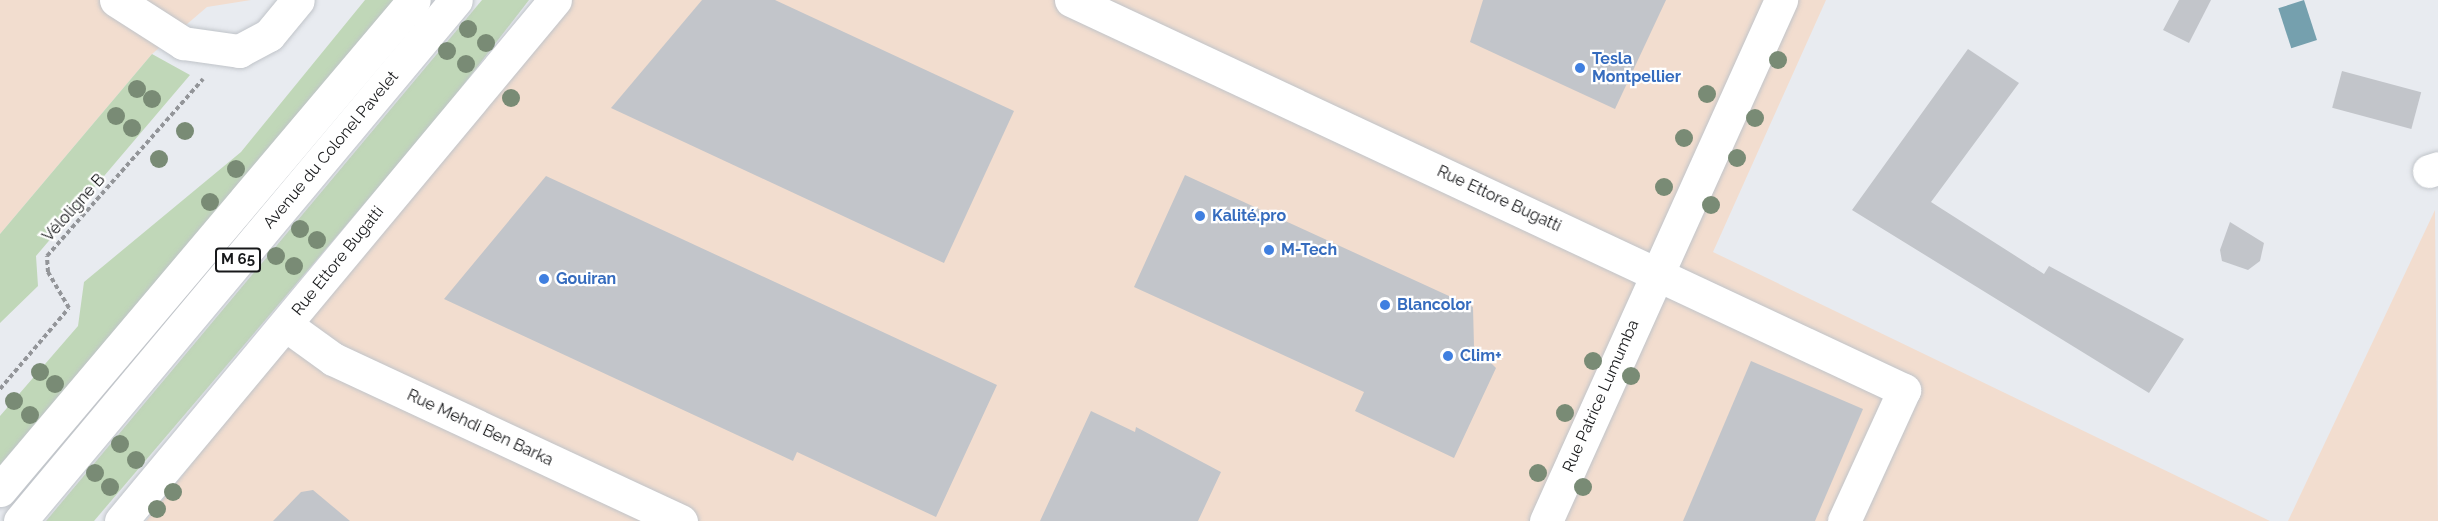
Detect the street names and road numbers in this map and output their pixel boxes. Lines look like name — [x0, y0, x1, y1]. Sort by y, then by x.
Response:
street label: Avenue du Colonel Pavelet — [259, 67, 403, 233]
street label: Rue Ettore Bugatti — [1434, 162, 1564, 236]
street label: Véloligne B — [39, 170, 109, 246]
street label: Rue Ettore Bugatti — [288, 203, 388, 319]
road number: M 65 — [214, 248, 262, 272]
street label: Rue Patrice Lumumba — [1559, 317, 1643, 475]
street label: Rue Mehdi Ben Barka — [404, 386, 556, 470]

